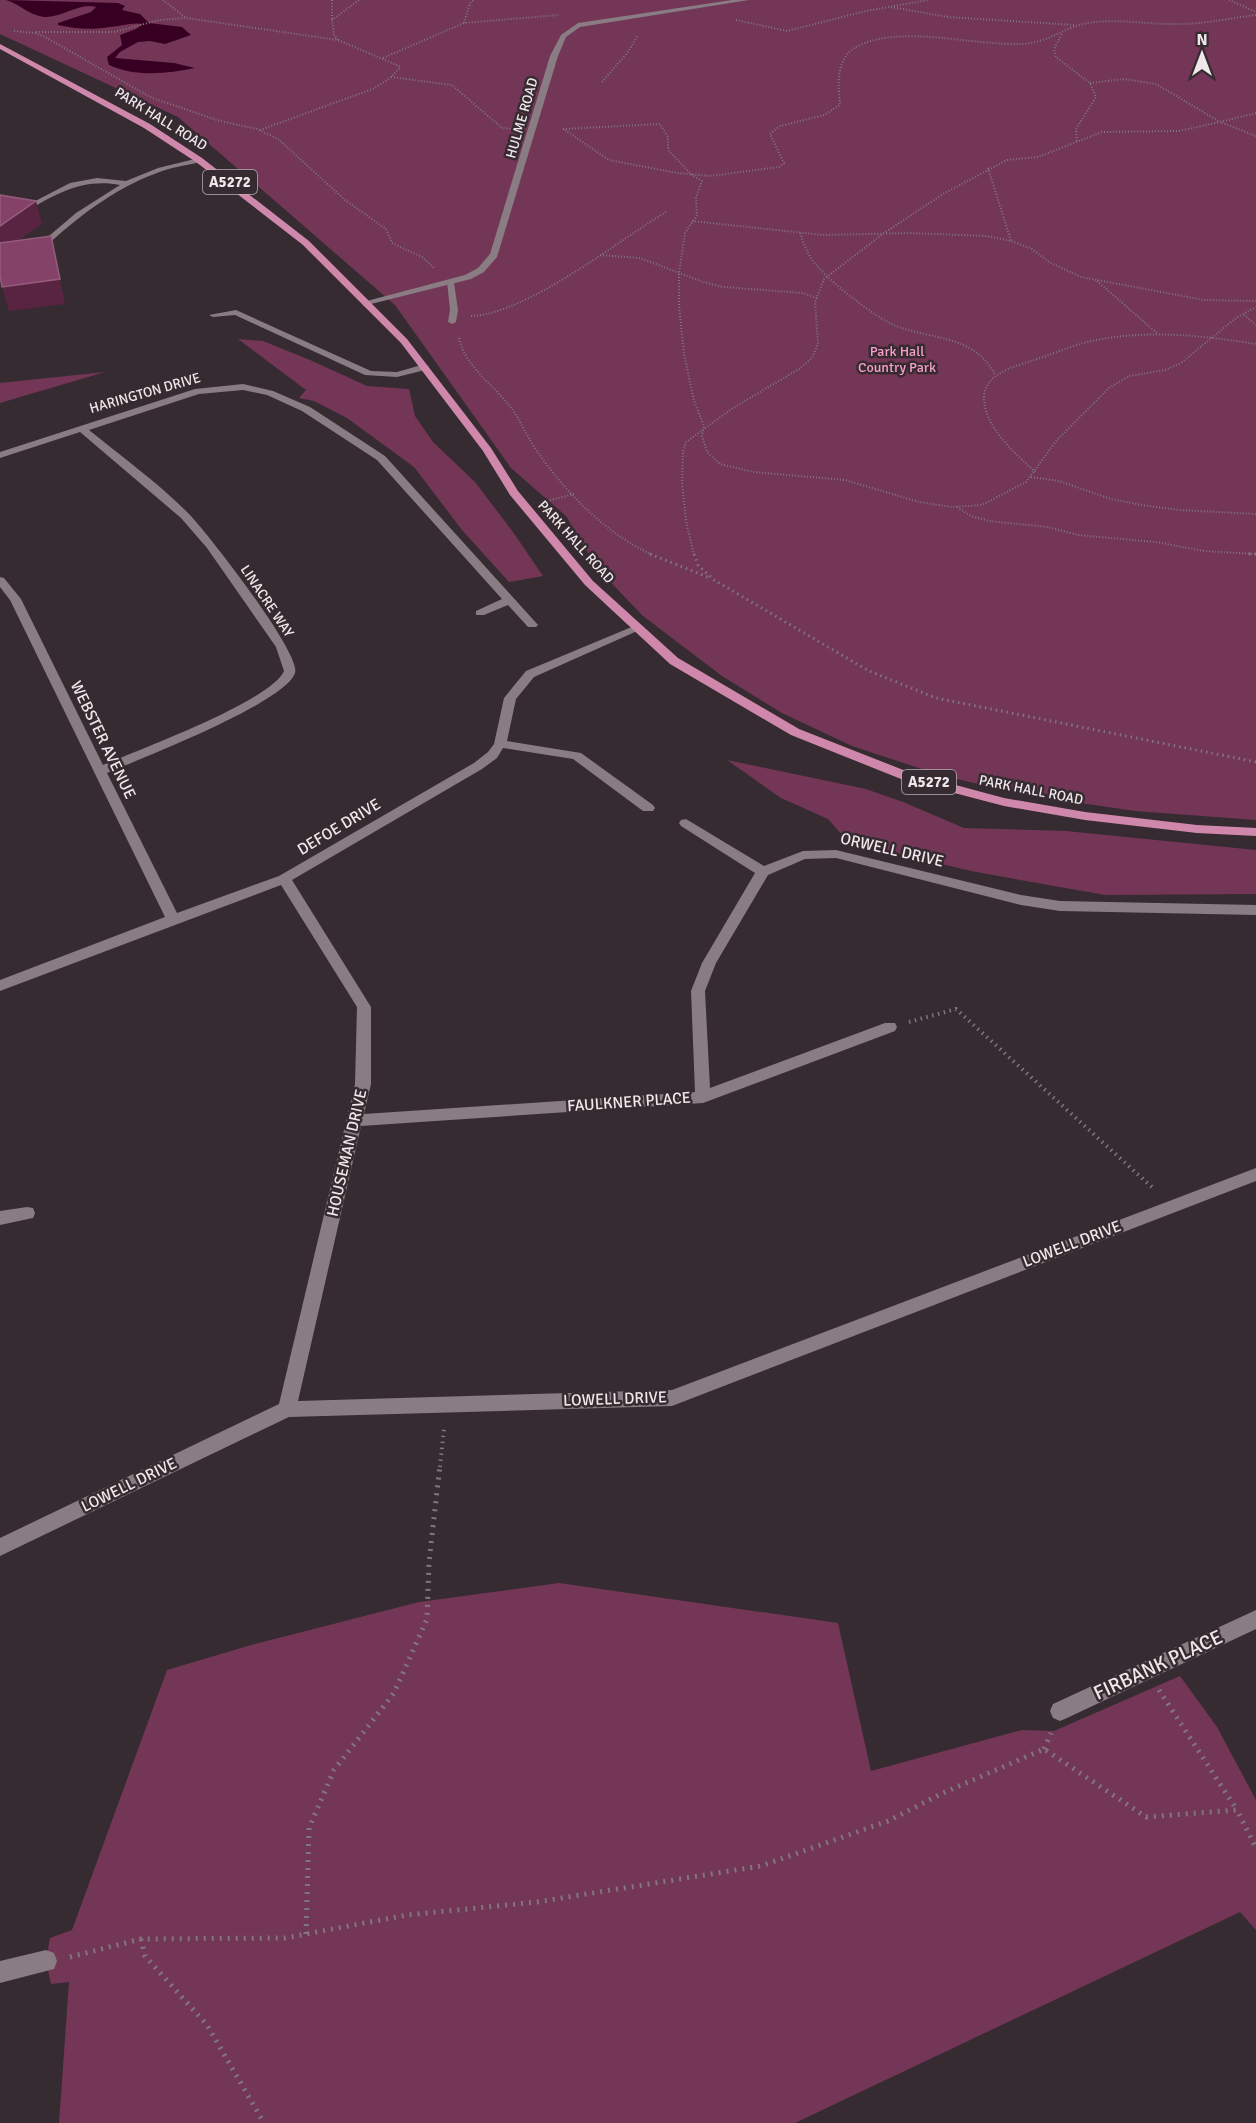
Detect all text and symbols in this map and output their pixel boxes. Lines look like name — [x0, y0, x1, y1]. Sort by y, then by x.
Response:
north arrow — [1172, 24, 1232, 84]
text: N — [1196, 30, 1208, 50]
street label: HULME ROAD — [502, 76, 542, 160]
street label: PARK HALL ROAD — [112, 84, 210, 154]
road number: A5272 — [203, 170, 257, 194]
park label: Park Hall Country Park — [858, 343, 936, 376]
street label: HARINGTON DRIVE — [87, 369, 203, 417]
street label: PARK HALL ROAD — [534, 497, 618, 587]
street label: LINACRE WAY — [237, 562, 297, 640]
street label: WEBSTER AVENUE — [66, 678, 140, 802]
road number: A5272 — [902, 770, 956, 794]
street label: PARK HALL ROAD — [977, 772, 1085, 808]
street label: DEFOE DRIVE — [294, 794, 384, 860]
street label: ORWELL DRIVE — [838, 828, 946, 872]
street label: HOUSEMAN DRIVE — [323, 1087, 371, 1219]
street label: FAULKNER PLACE — [567, 1088, 691, 1116]
street label: LOWELL DRIVE — [1020, 1216, 1124, 1272]
street label: LOWELL DRIVE — [563, 1387, 667, 1411]
street label: LOWELL DRIVE — [78, 1453, 180, 1517]
street label: FIRBANK PLACE — [1089, 1624, 1227, 1706]

